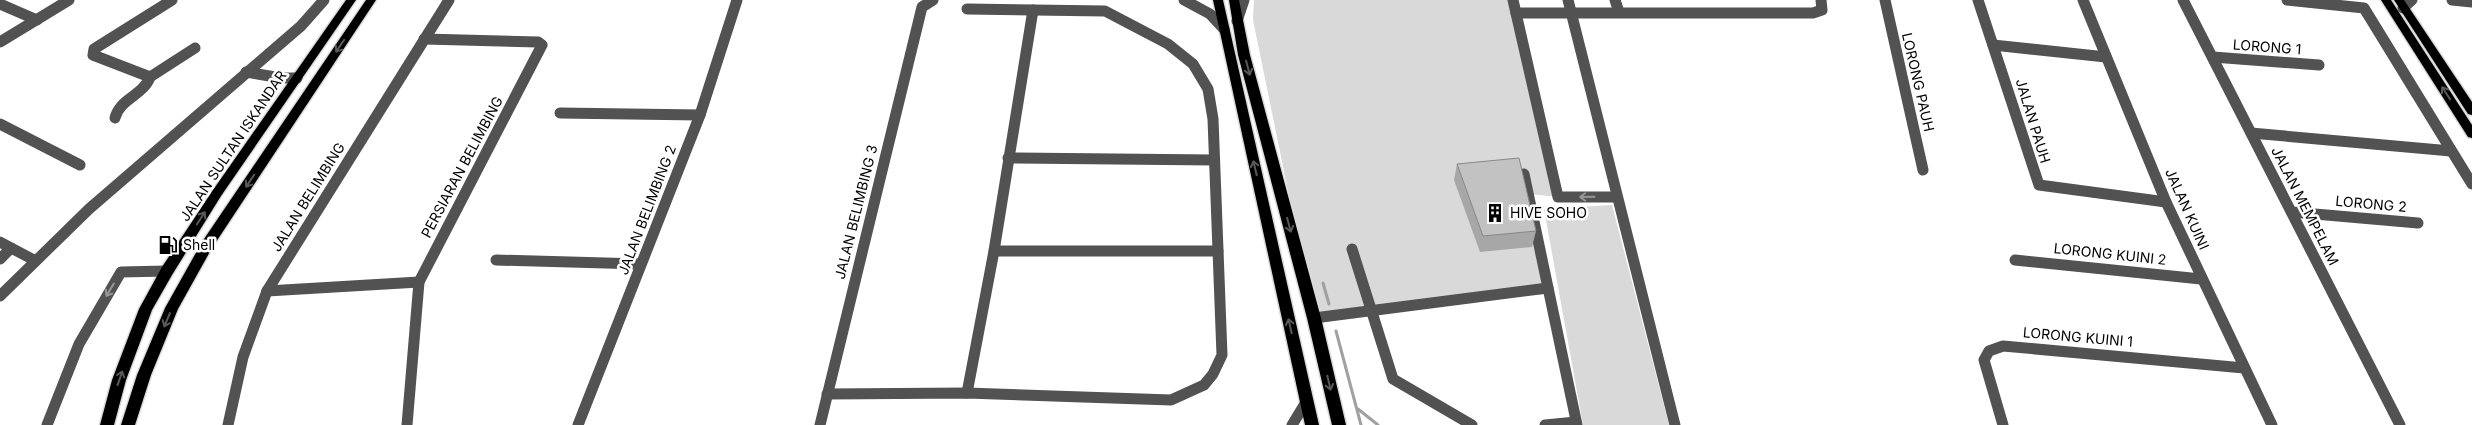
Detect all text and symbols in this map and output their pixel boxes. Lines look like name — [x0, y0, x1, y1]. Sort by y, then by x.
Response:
street label: LORONG PAUH — [1899, 31, 1938, 133]
street label: LORONG 1 — [2232, 36, 2302, 57]
one-way arrow — [335, 38, 345, 52]
one-way arrow — [1243, 60, 1253, 76]
street label: JALAN SULTAN ISKANDAR — [176, 67, 289, 224]
street label: JALAN PAUH — [2013, 77, 2054, 165]
one-way arrow — [2440, 87, 2450, 101]
street label: PERSIARAN BELIMBING — [417, 93, 506, 240]
street label: JALAN BELIMBING — [267, 139, 348, 254]
street label: JALAN BELIMBING 2 — [614, 142, 679, 277]
street label: JALAN BELIMBING 3 — [831, 143, 880, 281]
street label: JALAN MEMPELAM — [2268, 144, 2343, 268]
one-way arrow — [1249, 160, 1259, 176]
street label: JALAN KUINI — [2162, 165, 2213, 252]
one-way arrow — [245, 174, 255, 188]
one-way arrow — [1580, 192, 1596, 202]
street label: LORONG 2 — [2335, 192, 2407, 215]
building icon: HIVE SOHO — [1484, 202, 1506, 224]
place label: HIVE SOHO — [1510, 204, 1587, 221]
one-way arrow — [196, 212, 206, 226]
one-way arrow — [1285, 217, 1294, 233]
fuel station icon: Shell — [157, 234, 179, 256]
place label: Shell — [183, 236, 215, 253]
street label: LORONG KUINI 2 — [2053, 239, 2167, 268]
one-way arrow — [104, 282, 114, 296]
one-way arrow — [162, 312, 172, 327]
one-way arrow — [1285, 319, 1294, 335]
street label: LORONG KUINI 1 — [2022, 323, 2134, 350]
one-way arrow — [116, 371, 125, 386]
one-way arrow — [1325, 374, 1334, 390]

